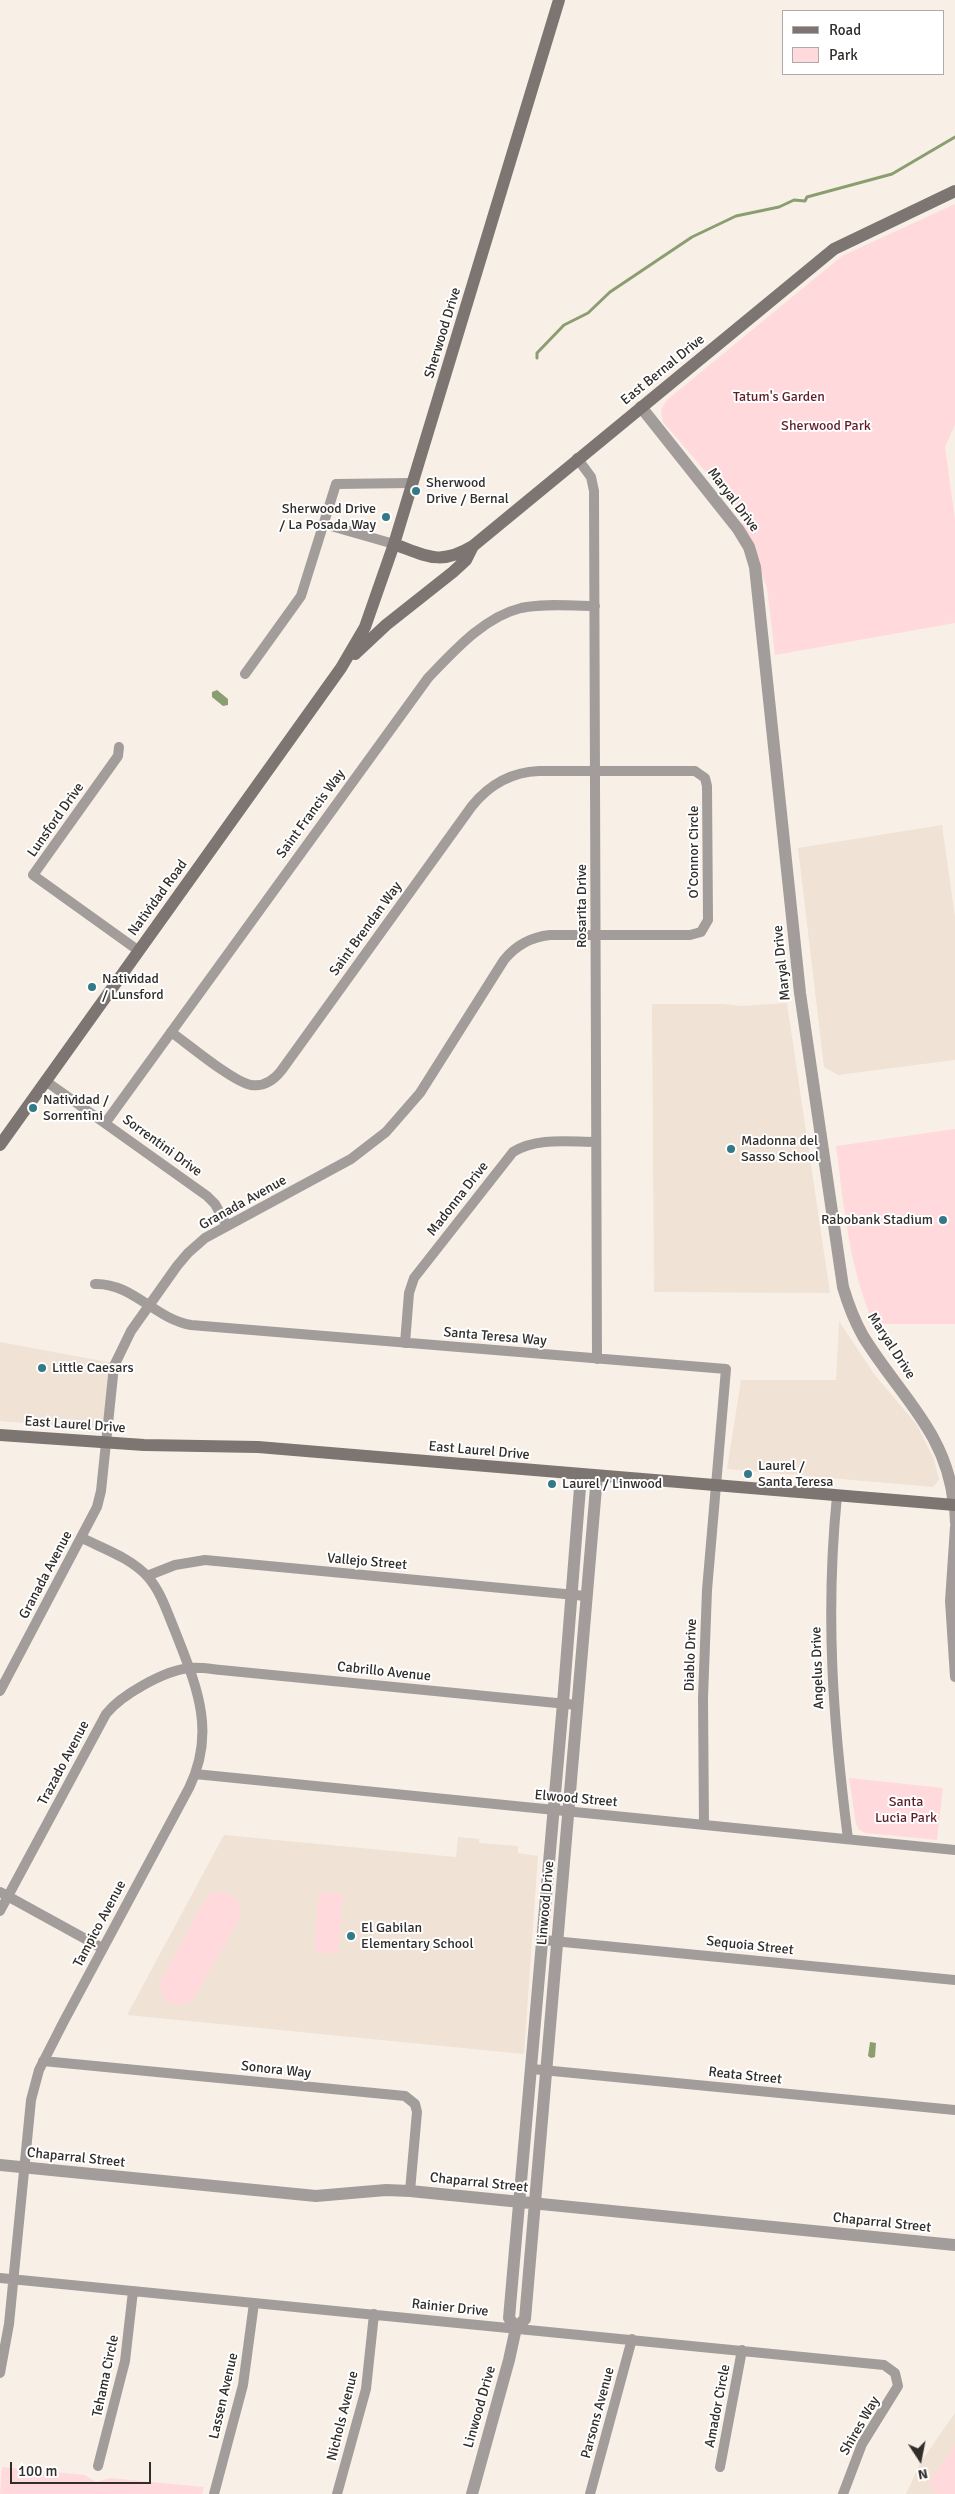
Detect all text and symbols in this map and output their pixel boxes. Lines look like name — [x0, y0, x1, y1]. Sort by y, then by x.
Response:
legend — [782, 10, 945, 75]
text: Road — [829, 21, 861, 39]
text: Park — [829, 46, 858, 64]
street label: Sherwood Drive — [421, 286, 465, 380]
street label: East Bernal Drive — [618, 331, 708, 409]
park label: Tatum's Garden — [733, 389, 825, 405]
park label: Sherwood Park — [781, 418, 871, 434]
street label: Maryal Drive — [703, 465, 763, 535]
place label: Sherwood Drive / Bernal — [426, 475, 509, 508]
marker: Sherwood Drive / Bernal — [410, 485, 422, 497]
place label: Sherwood Drive / La Posada Way — [279, 501, 376, 534]
marker: Sherwood Drive / La Posada Way — [380, 511, 392, 523]
street label: Saint Francis Way — [273, 766, 349, 862]
street label: Lunsford Drive — [24, 780, 88, 860]
street label: O'Connor Circle — [686, 805, 702, 899]
street label: Natividad Road — [125, 857, 191, 939]
street label: Rosarita Drive — [574, 864, 590, 948]
street label: Saint Brendan Way — [326, 879, 406, 979]
street label: Maryal Drive — [770, 924, 794, 1002]
place label: Natividad / Lunsford — [102, 971, 164, 1004]
marker: Natividad / Lunsford — [86, 981, 98, 993]
place label: Natividad / Sorrentini — [43, 1092, 109, 1124]
marker: Natividad / Sorrentini — [27, 1102, 39, 1114]
street label: Sorrentini Drive — [119, 1111, 205, 1181]
place label: Madonna del Sasso School — [741, 1133, 819, 1166]
marker: Madonna del Sasso School — [725, 1143, 737, 1155]
street label: Madonna Drive — [424, 1158, 492, 1240]
street label: Granada Avenue — [196, 1172, 290, 1234]
place label: Rabobank Stadium — [821, 1212, 933, 1228]
marker: Rabobank Stadium — [937, 1214, 949, 1226]
street label: Maryal Drive — [863, 1310, 919, 1382]
street label: Santa Teresa Way — [443, 1324, 547, 1350]
place label: Little Caesars — [52, 1360, 134, 1376]
marker: Little Caesars — [36, 1362, 48, 1374]
street label: East Laurel Drive — [24, 1413, 126, 1437]
street label: East Laurel Drive — [428, 1438, 530, 1464]
place label: Laurel / Santa Teresa — [758, 1458, 833, 1490]
marker: Laurel / Santa Teresa — [742, 1468, 754, 1480]
place label: Laurel / Linwood — [562, 1476, 662, 1492]
marker: Laurel / Linwood — [546, 1478, 558, 1490]
street label: Granada Avenue — [16, 1528, 76, 1622]
street label: Vallejo Street — [326, 1550, 408, 1574]
street label: Diablo Drive — [681, 1618, 701, 1692]
street label: Angelus Drive — [808, 1626, 828, 1710]
street label: Cabrillo Avenue — [336, 1659, 432, 1685]
street label: Trazado Avenue — [35, 1718, 93, 1808]
street label: Elwood Street — [534, 1787, 618, 1811]
park label: Santa Lucia Park — [875, 1794, 937, 1826]
street label: Linwood Drive — [534, 1860, 558, 1946]
street label: Tampico Avenue — [70, 1878, 130, 1970]
place label: El Gabilan Elementary School — [361, 1920, 474, 1952]
marker: El Gabilan Elementary School — [345, 1930, 357, 1942]
street label: Sequoia Street — [706, 1933, 794, 1959]
street label: Sonora Way — [240, 2058, 312, 2082]
street label: Reata Street — [707, 2064, 783, 2088]
street label: Chaparral Street — [26, 2144, 126, 2172]
street label: Chaparral Street — [429, 2169, 529, 2197]
street label: Chaparral Street — [832, 2209, 932, 2237]
street label: Rainier Drive — [411, 2296, 489, 2320]
street label: Tehama Circle — [89, 2333, 123, 2419]
street label: Lassen Avenue — [206, 2351, 242, 2441]
street label: Amador Circle — [702, 2363, 734, 2449]
street label: Linwood Drive — [460, 2364, 500, 2450]
street label: Parsons Avenue — [578, 2365, 618, 2461]
street label: Nichols Avenue — [324, 2369, 362, 2463]
street label: Shires Way — [836, 2394, 884, 2458]
north arrow — [895, 2434, 945, 2484]
scale bar — [12, 2452, 154, 2484]
text: 100 m — [18, 2462, 58, 2480]
text: N — [917, 2465, 929, 2483]

